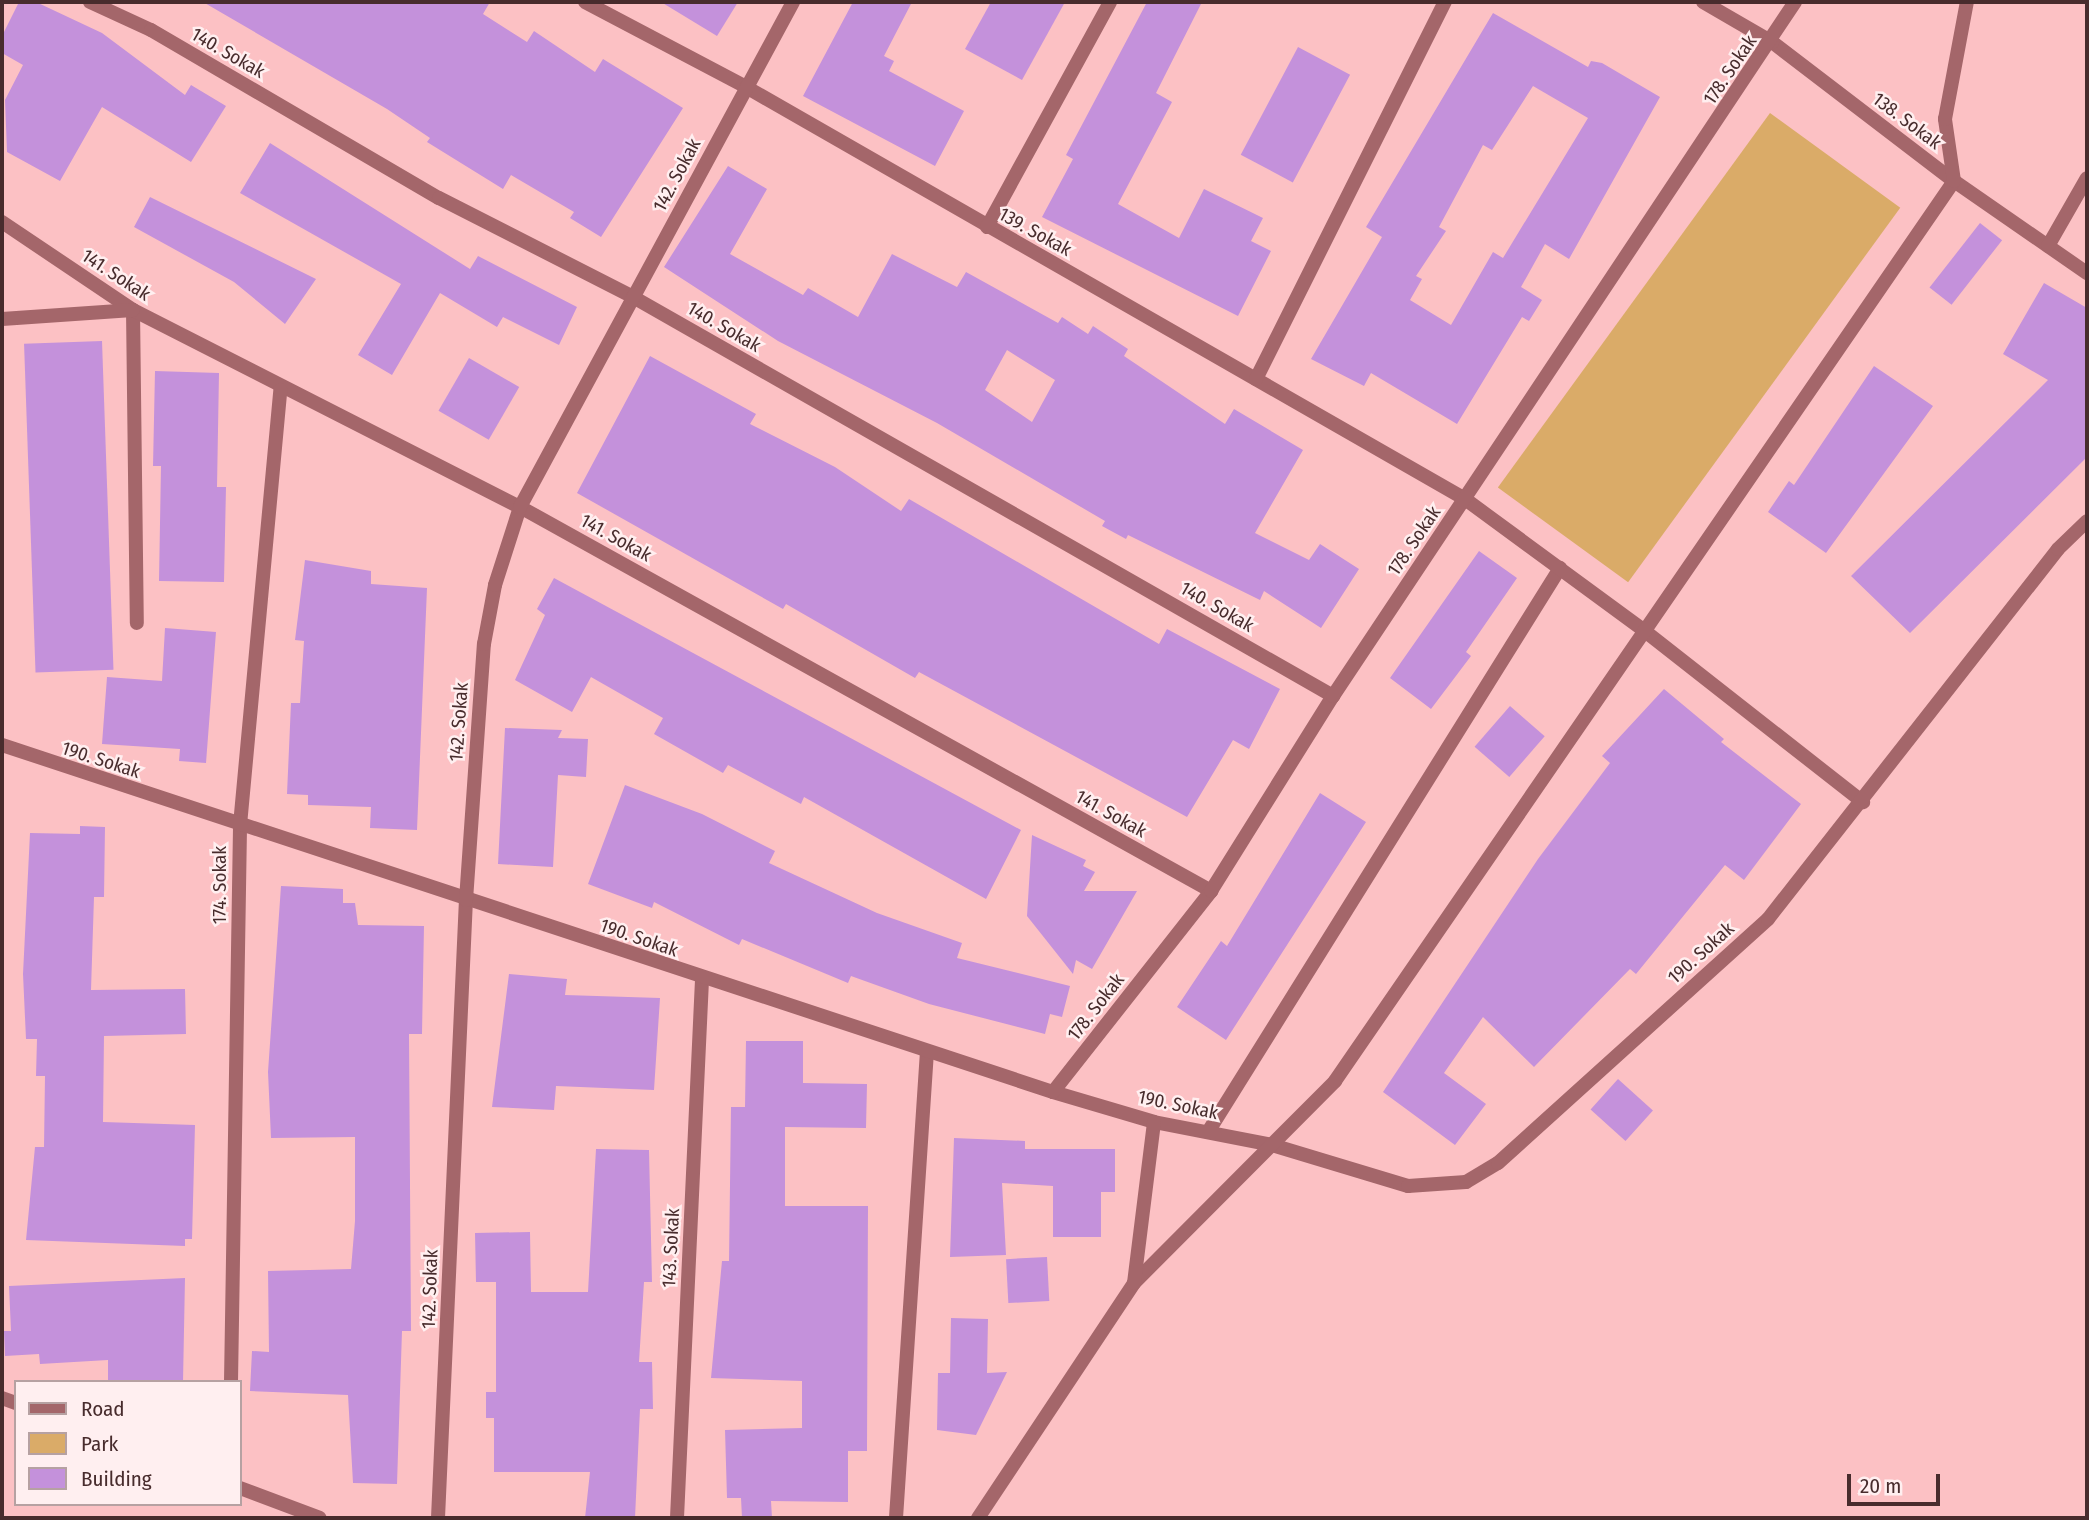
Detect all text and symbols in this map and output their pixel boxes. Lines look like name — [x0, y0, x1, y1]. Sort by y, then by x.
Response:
street label: 140. Sokak — [187, 23, 269, 83]
street label: 178. Sokak — [1698, 31, 1762, 109]
street label: 138. Sokak — [1868, 88, 1946, 154]
street label: 142. Sokak — [648, 135, 706, 215]
street label: 139. Sokak — [995, 203, 1075, 261]
street label: 141. Sokak — [77, 244, 155, 306]
street label: 140. Sokak — [683, 297, 765, 357]
street label: 178. Sokak — [1382, 502, 1446, 580]
street label: 141. Sokak — [577, 509, 655, 567]
street label: 140. Sokak — [1176, 577, 1258, 637]
street label: 142. Sokak — [445, 682, 473, 762]
street label: 190. Sokak — [59, 737, 143, 783]
street label: 141. Sokak — [1072, 785, 1150, 843]
street label: 174. Sokak — [209, 846, 231, 924]
street label: 190. Sokak — [597, 914, 681, 962]
street label: 190. Sokak — [1663, 917, 1739, 989]
street label: 178. Sokak — [1063, 969, 1129, 1045]
street label: 190. Sokak — [1136, 1085, 1220, 1125]
street label: 143. Sokak — [658, 1208, 684, 1288]
street label: 142. Sokak — [417, 1249, 443, 1329]
legend — [14, 1380, 242, 1506]
text: Road — [81, 1396, 125, 1422]
text: Park — [81, 1431, 118, 1457]
scale bar — [1851, 1460, 1944, 1504]
text: Building — [81, 1466, 152, 1492]
text: 20 m — [1860, 1473, 1901, 1499]

